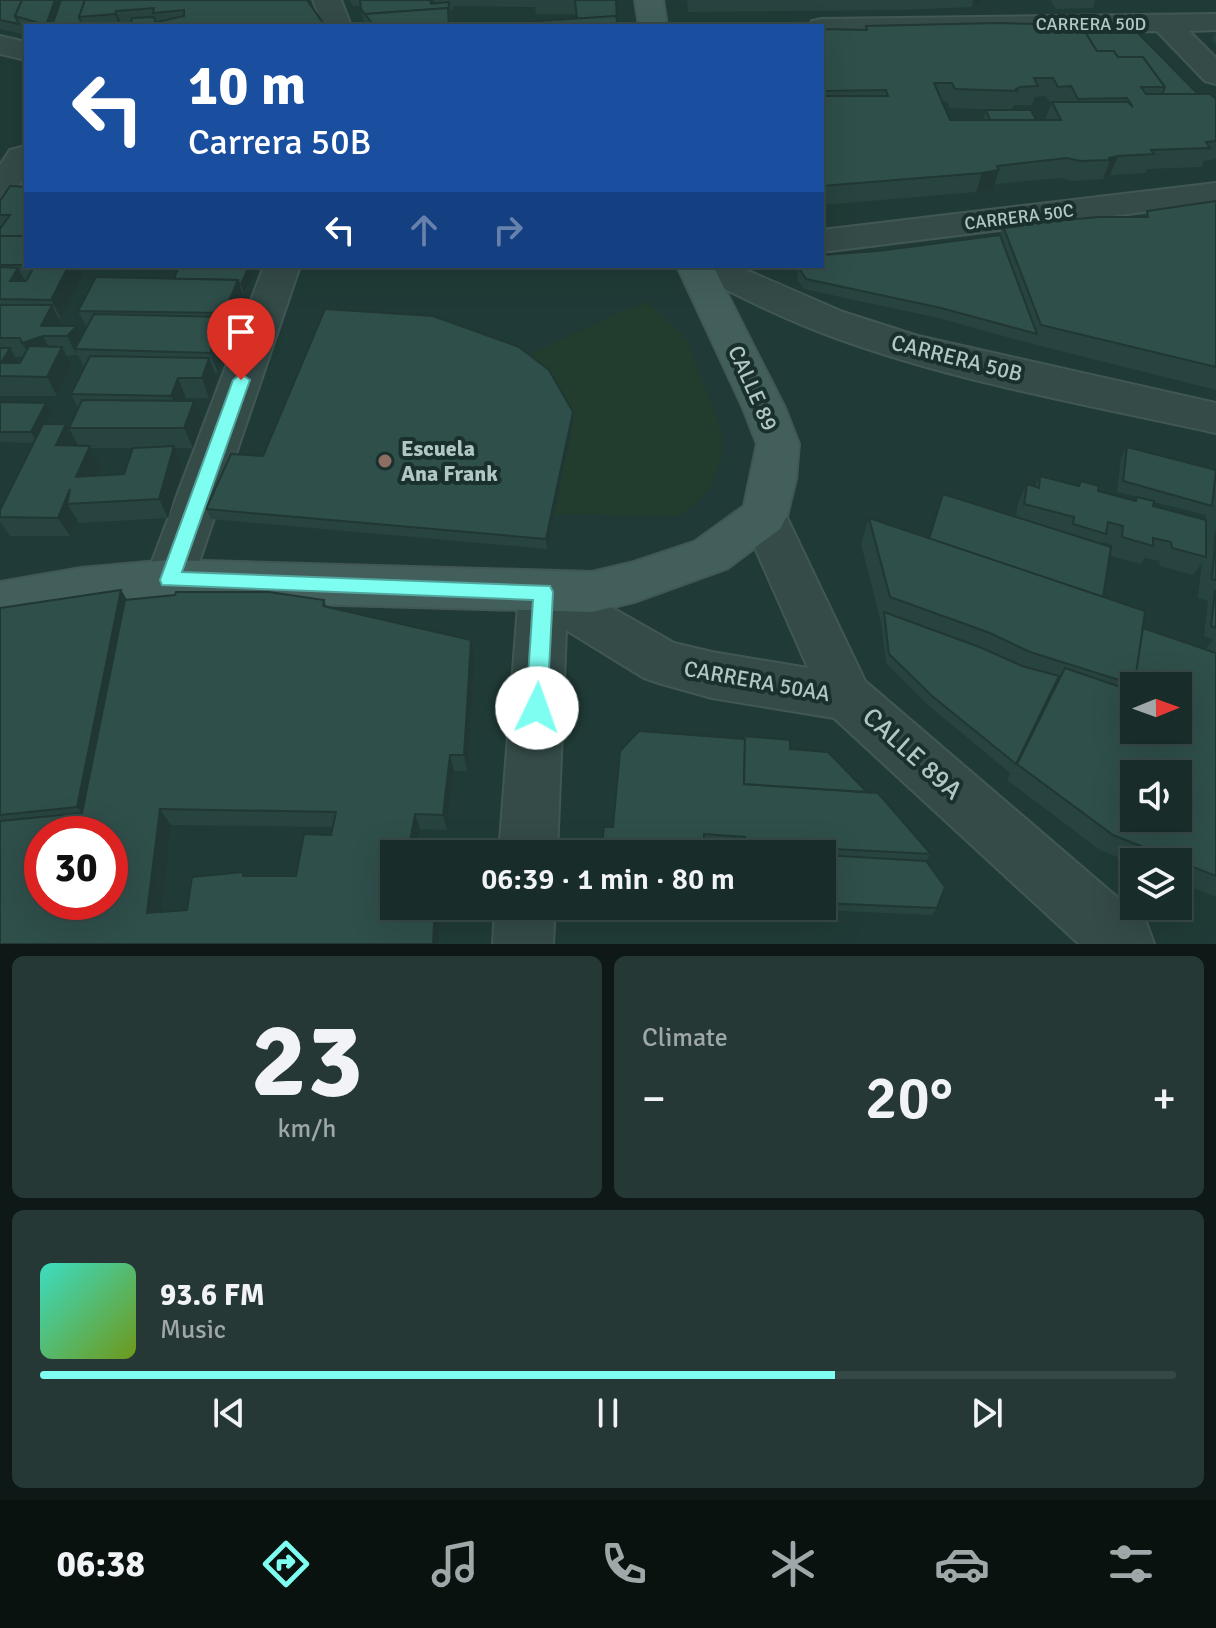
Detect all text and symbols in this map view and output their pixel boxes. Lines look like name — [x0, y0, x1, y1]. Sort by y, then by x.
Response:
street label: CARRERA 50D — [1036, 13, 1146, 35]
text: 10 m — [188, 51, 306, 120]
icon: left — [56, 56, 160, 160]
text: Carrera 50B — [188, 120, 371, 165]
street label: CARRERA 50C — [963, 199, 1075, 235]
icon: left — [318, 208, 362, 252]
icon: ahead — [402, 208, 446, 252]
icon: right — [486, 208, 530, 252]
pin — [207, 298, 275, 380]
icon: arrive — [219, 310, 263, 354]
street label: CARRERA 50B — [889, 329, 1025, 387]
street label: CALLE 89 — [722, 341, 784, 435]
place label: Escuela Ana Frank — [401, 435, 498, 487]
marker: Escuela Ana Frank — [376, 452, 394, 470]
street label: CARRERA 50AA — [682, 655, 833, 707]
position arrow — [495, 666, 579, 750]
north arrow — [1120, 672, 1192, 744]
map controls — [1120, 672, 1192, 920]
street label: CALLE 89A — [856, 701, 968, 807]
button: sound — [1120, 760, 1192, 832]
speed limit sign: 30 — [24, 816, 128, 920]
button: layers — [1120, 848, 1192, 920]
text: 06:39 · 1 min · 80 m — [481, 861, 735, 898]
text: 23 — [251, 997, 363, 1125]
text: Climate — [642, 1022, 728, 1054]
text: 20° — [865, 1062, 953, 1136]
text: − — [642, 1072, 666, 1126]
text: + — [1152, 1072, 1176, 1126]
text: km/h — [278, 1113, 336, 1145]
text: 93.6 FM — [160, 1277, 265, 1314]
text: Music — [160, 1314, 226, 1346]
icon: previous — [207, 1391, 251, 1435]
icon: pause — [586, 1391, 630, 1435]
icon: next — [965, 1391, 1009, 1435]
icon: directions — [258, 1536, 314, 1592]
icon: music — [427, 1536, 483, 1592]
icon: phone — [596, 1536, 652, 1592]
icon: climate — [765, 1536, 821, 1592]
icon: car — [934, 1536, 990, 1592]
icon: filters — [1103, 1536, 1159, 1592]
text: 06:38 — [57, 1542, 145, 1587]

